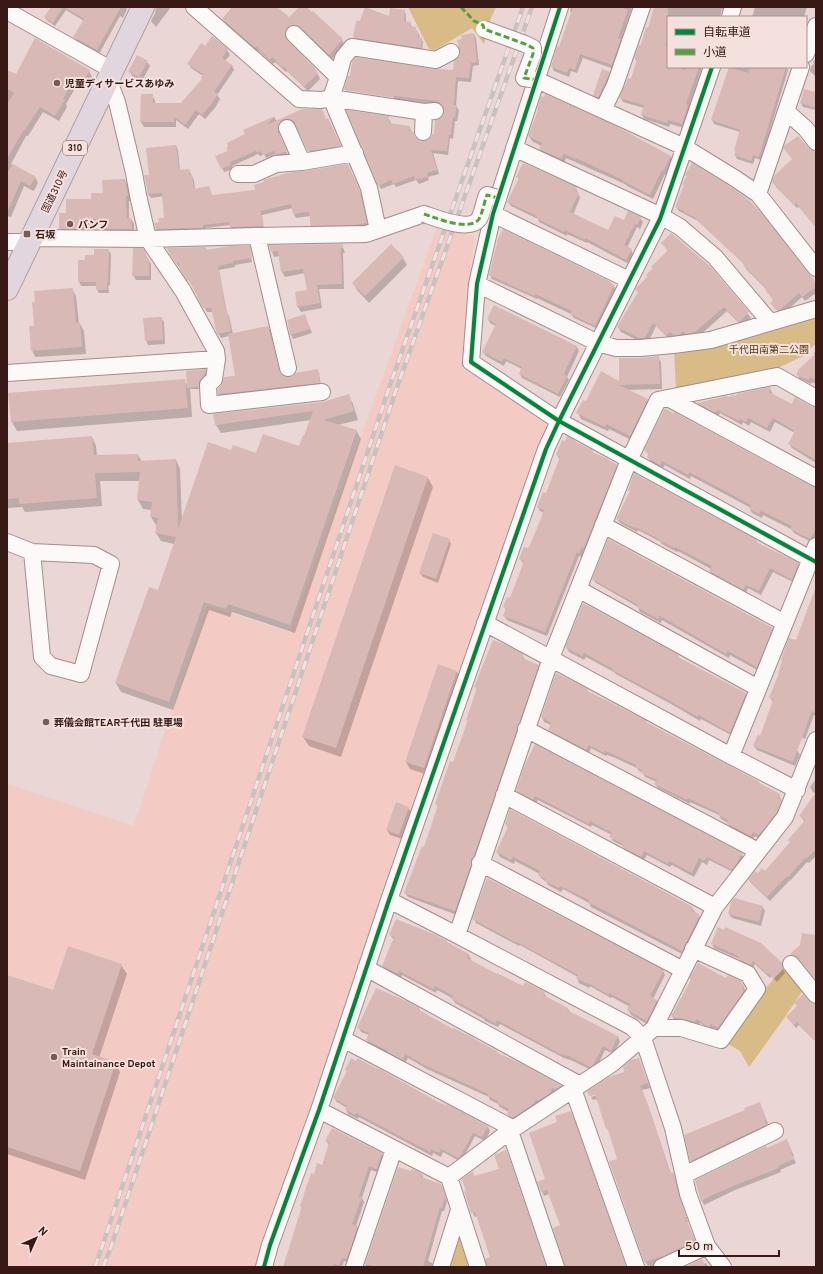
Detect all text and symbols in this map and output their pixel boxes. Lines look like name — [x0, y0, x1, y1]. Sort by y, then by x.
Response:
legend — [667, 16, 807, 68]
text: 自転車道 — [703, 25, 751, 41]
text: 小道 — [703, 45, 727, 61]
marker: 児童ディサービスあゆみ — [52, 78, 62, 88]
place label: 児童ディサービスあゆみ — [65, 78, 174, 91]
road number: 310 — [63, 141, 87, 155]
street label: 国道310号 — [39, 168, 71, 215]
marker: バンフ — [65, 219, 75, 229]
place label: バンフ — [78, 219, 108, 232]
marker: 石坂 — [22, 229, 32, 239]
place label: 石坂 — [35, 229, 56, 242]
park label: 千代田南第二公園 — [729, 344, 809, 357]
marker: 葬儀会館TEAR千代田 駐車場 — [41, 717, 51, 727]
place label: 葬儀会館TEAR千代田 駐車場 — [54, 717, 183, 730]
place label: Train Maintainance Depot — [62, 1046, 156, 1071]
marker: Train Maintainance Depot — [49, 1052, 59, 1062]
north arrow — [16, 1218, 56, 1258]
text: N — [35, 1224, 50, 1239]
scale bar — [679, 1232, 779, 1258]
text: 50 m — [685, 1239, 713, 1255]

